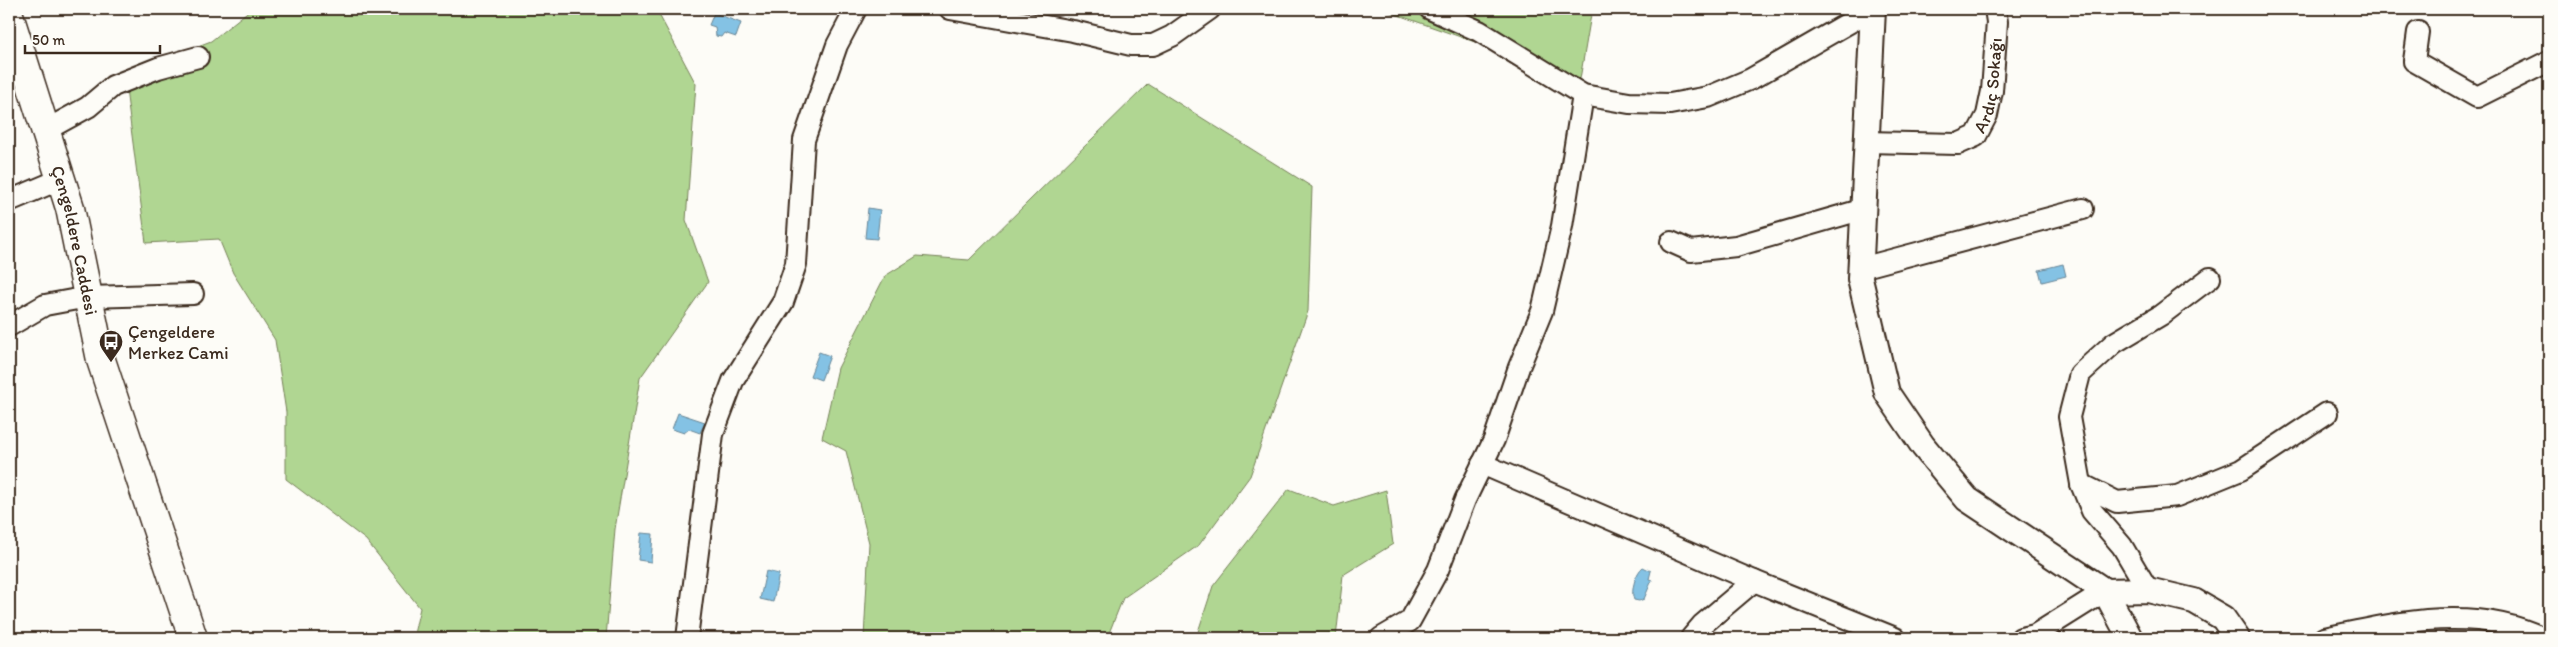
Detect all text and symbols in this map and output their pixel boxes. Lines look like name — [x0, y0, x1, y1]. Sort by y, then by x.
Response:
scale bar — [25, 22, 160, 54]
text: 50 m — [32, 31, 65, 49]
street label: Ardıç Sokağı — [1969, 37, 2007, 137]
street label: Çengeldere Caddesi — [46, 163, 103, 317]
place label: Çengeldere Merkez Cami — [128, 321, 229, 364]
bus stop icon: Çengeldere Merkez Cami — [98, 329, 124, 363]

